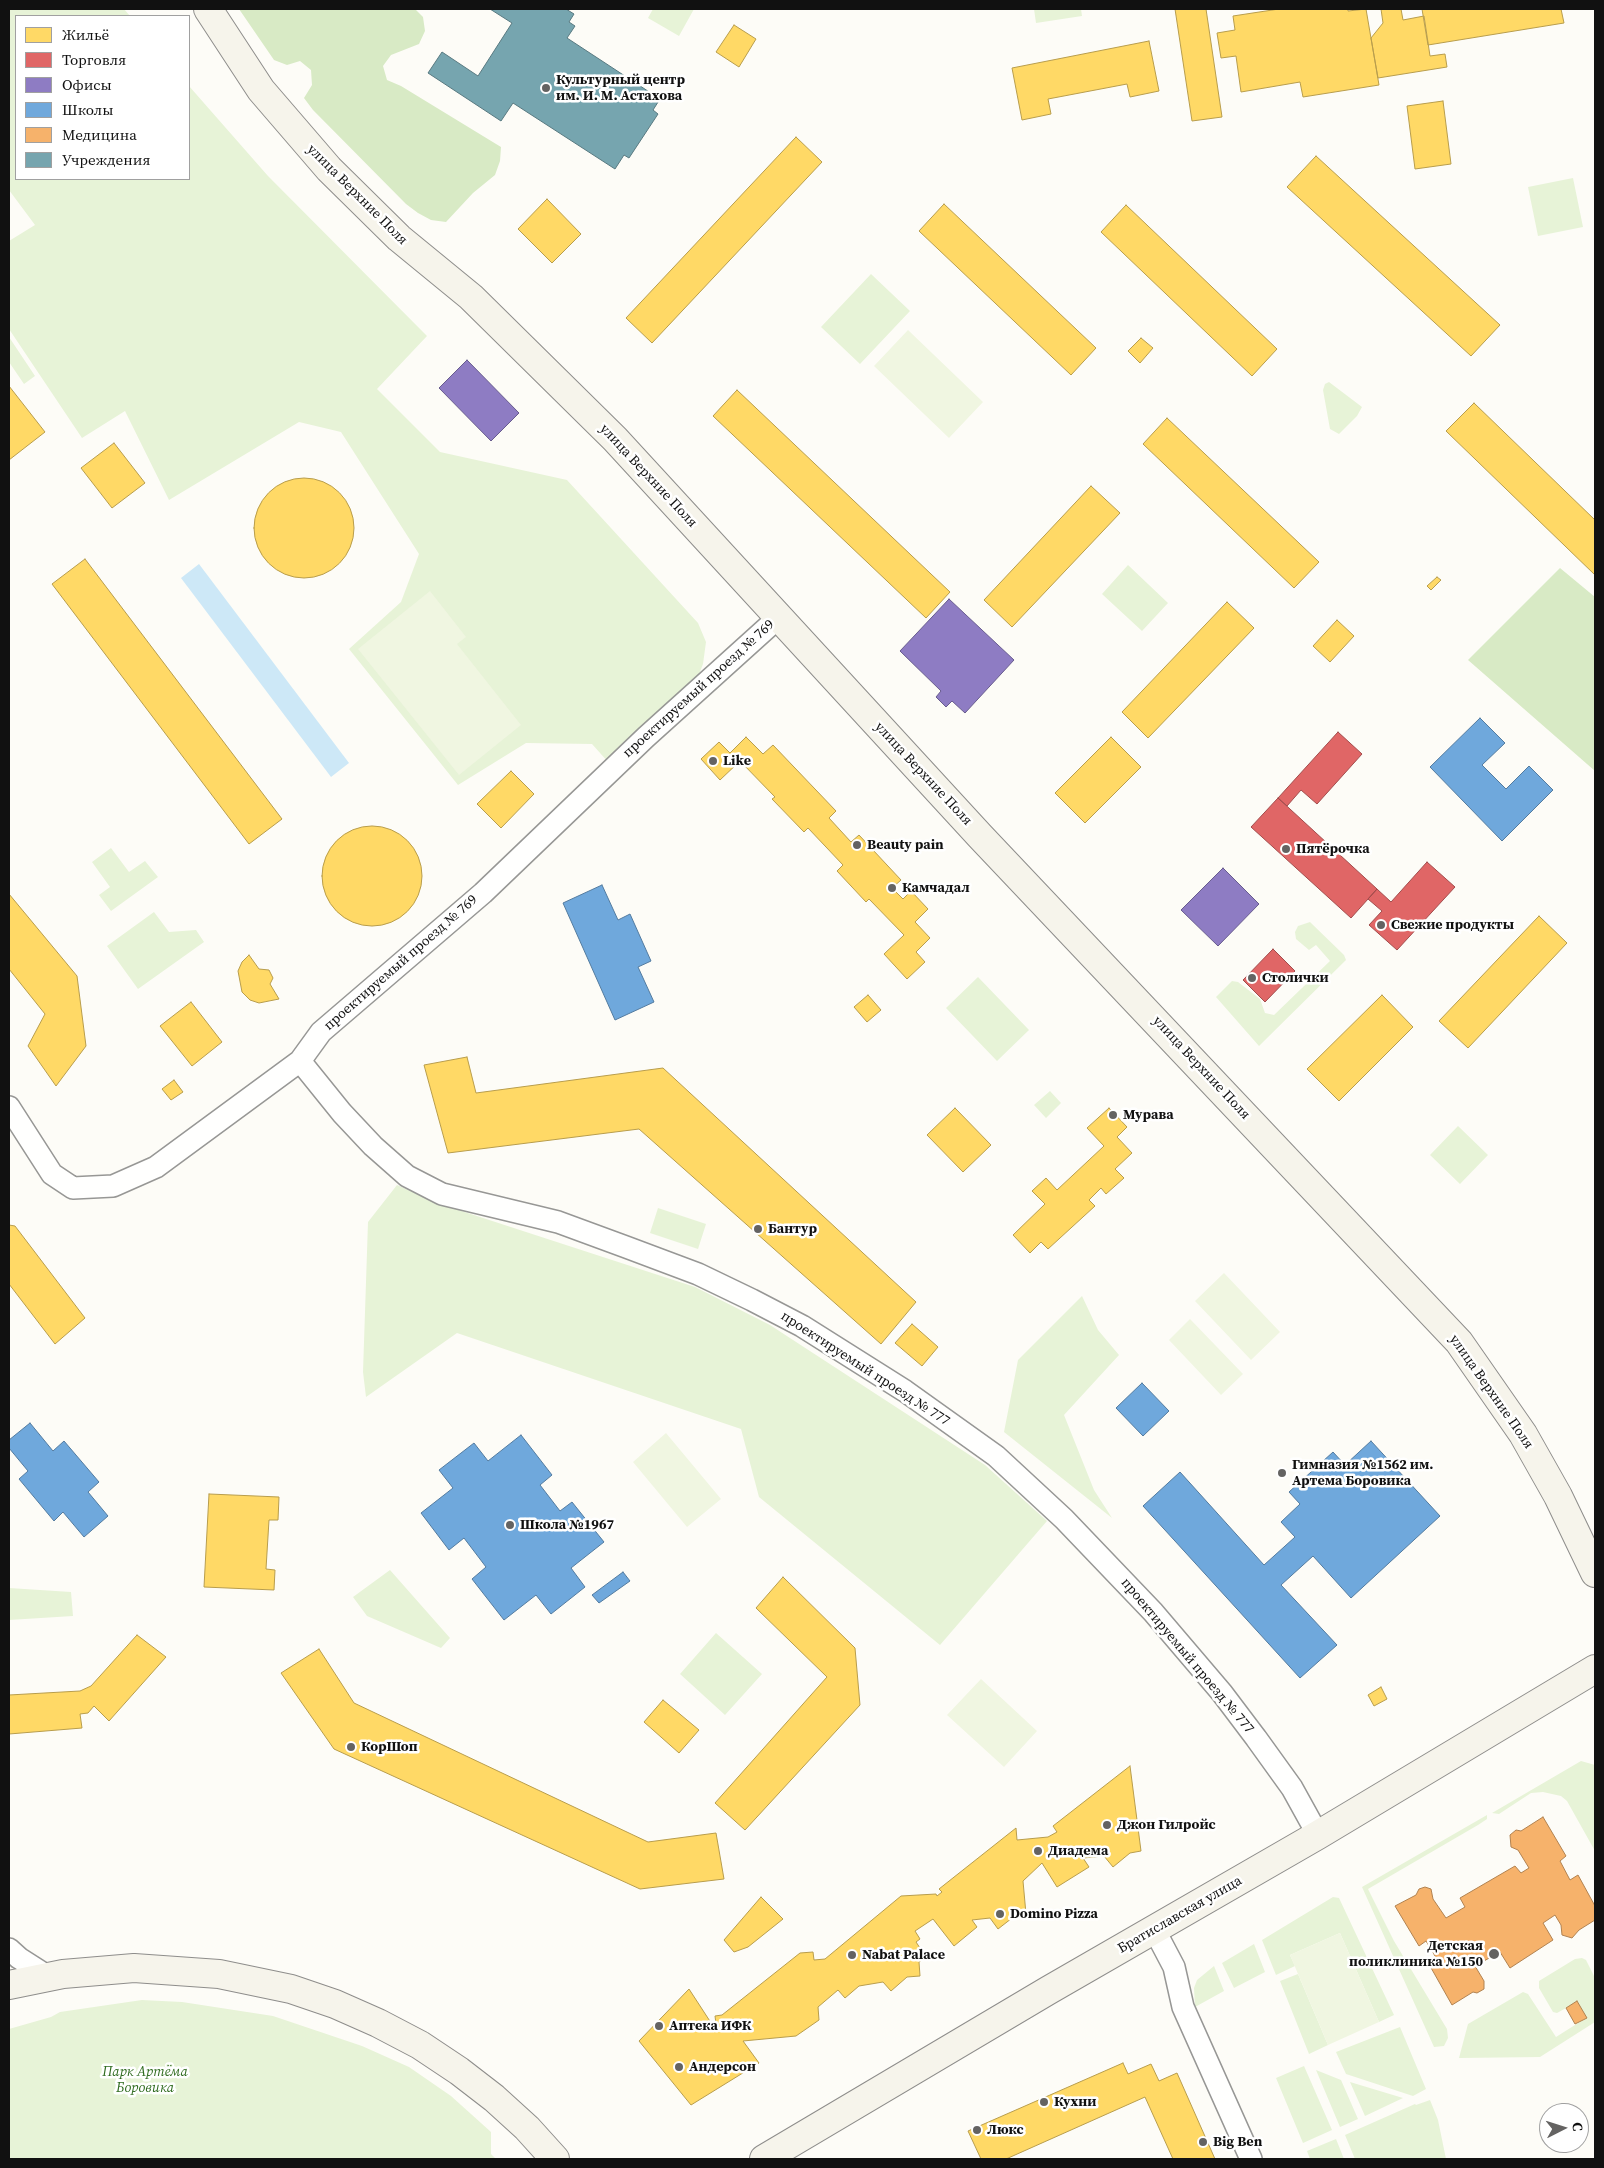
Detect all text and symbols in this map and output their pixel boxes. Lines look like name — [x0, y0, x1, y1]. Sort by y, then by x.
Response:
legend — [15, 15, 190, 180]
text: Жильё — [62, 24, 109, 45]
text: Торговля — [62, 49, 126, 70]
place label: Культурный центр им. И. М. Астахова — [556, 72, 685, 104]
text: Офисы — [62, 74, 112, 95]
marker: Культурный центр им. И. М. Астахова — [540, 82, 552, 94]
text: Школы — [62, 99, 113, 120]
text: Медицина — [62, 124, 137, 145]
street label: улица Верхние Поля — [303, 141, 411, 249]
text: Учреждения — [62, 149, 150, 170]
street label: улица Верхние Поля — [596, 421, 700, 531]
street label: проектируемый проезд № 769 — [620, 617, 778, 761]
street label: улица Верхние Поля — [871, 719, 975, 829]
place label: Like — [723, 753, 751, 769]
marker: Like — [707, 755, 719, 767]
place label: Beauty pain — [867, 837, 944, 853]
marker: Beauty pain — [851, 839, 863, 851]
place label: Пятёрочка — [1296, 841, 1370, 857]
marker: Пятёрочка — [1280, 843, 1292, 855]
place label: Камчадал — [902, 880, 970, 896]
marker: Камчадал — [886, 882, 898, 894]
street label: проектируемый проезд № 769 — [321, 892, 481, 1034]
place label: Свежие продукты — [1391, 917, 1514, 933]
marker: Свежие продукты — [1375, 919, 1387, 931]
place label: Столички — [1262, 970, 1329, 986]
marker: Столички — [1246, 972, 1258, 984]
street label: улица Верхние Поля — [1149, 1013, 1253, 1123]
place label: Мурава — [1123, 1107, 1174, 1123]
marker: Мурава — [1107, 1109, 1119, 1121]
place label: Бантур — [768, 1221, 817, 1237]
marker: Бантур — [752, 1223, 764, 1235]
street label: проектируемый проезд № 777 — [777, 1308, 953, 1430]
street label: улица Верхние Поля — [1445, 1332, 1537, 1452]
place label: Гимназия №1562 им. Артема Боровика — [1292, 1457, 1434, 1490]
marker: Гимназия №1562 им. Артема Боровика — [1276, 1467, 1288, 1479]
place label: Школа №1967 — [520, 1517, 614, 1533]
marker: Школа №1967 — [504, 1519, 516, 1531]
street label: проектируемый проезд № 777 — [1117, 1575, 1257, 1737]
place label: КорШоп — [361, 1739, 418, 1755]
marker: КорШоп — [345, 1741, 357, 1753]
place label: Джон Гилройс — [1117, 1817, 1216, 1833]
marker: Джон Гилройс — [1101, 1819, 1113, 1831]
place label: Диадема — [1048, 1843, 1108, 1859]
marker: Диадема — [1032, 1845, 1044, 1857]
street label: Братиславская улица — [1115, 1873, 1245, 1957]
place label: Domino Pizza — [1010, 1906, 1098, 1922]
marker: Domino Pizza — [994, 1908, 1006, 1920]
place label: Детская поликлиника №150 — [1349, 1938, 1483, 1970]
place label: Nabat Palace — [862, 1947, 945, 1963]
marker: Детская поликлиника №150 — [1487, 1947, 1501, 1961]
marker: Nabat Palace — [846, 1949, 858, 1961]
place label: Аптека ИФК — [669, 2018, 752, 2034]
marker: Аптека ИФК — [653, 2020, 665, 2032]
place label: Андерсон — [689, 2059, 756, 2075]
marker: Андерсон — [673, 2061, 685, 2073]
park label: Парк Артёма Боровика — [102, 2064, 188, 2096]
place label: Кухни — [1054, 2094, 1096, 2110]
marker: Кухни — [1038, 2096, 1050, 2108]
north arrow — [1539, 2103, 1589, 2153]
place label: Люкс — [987, 2122, 1024, 2138]
text: С — [1568, 2122, 1588, 2132]
marker: Люкс — [971, 2124, 983, 2136]
place label: Big Ben — [1213, 2134, 1262, 2150]
marker: Big Ben — [1197, 2136, 1209, 2148]

